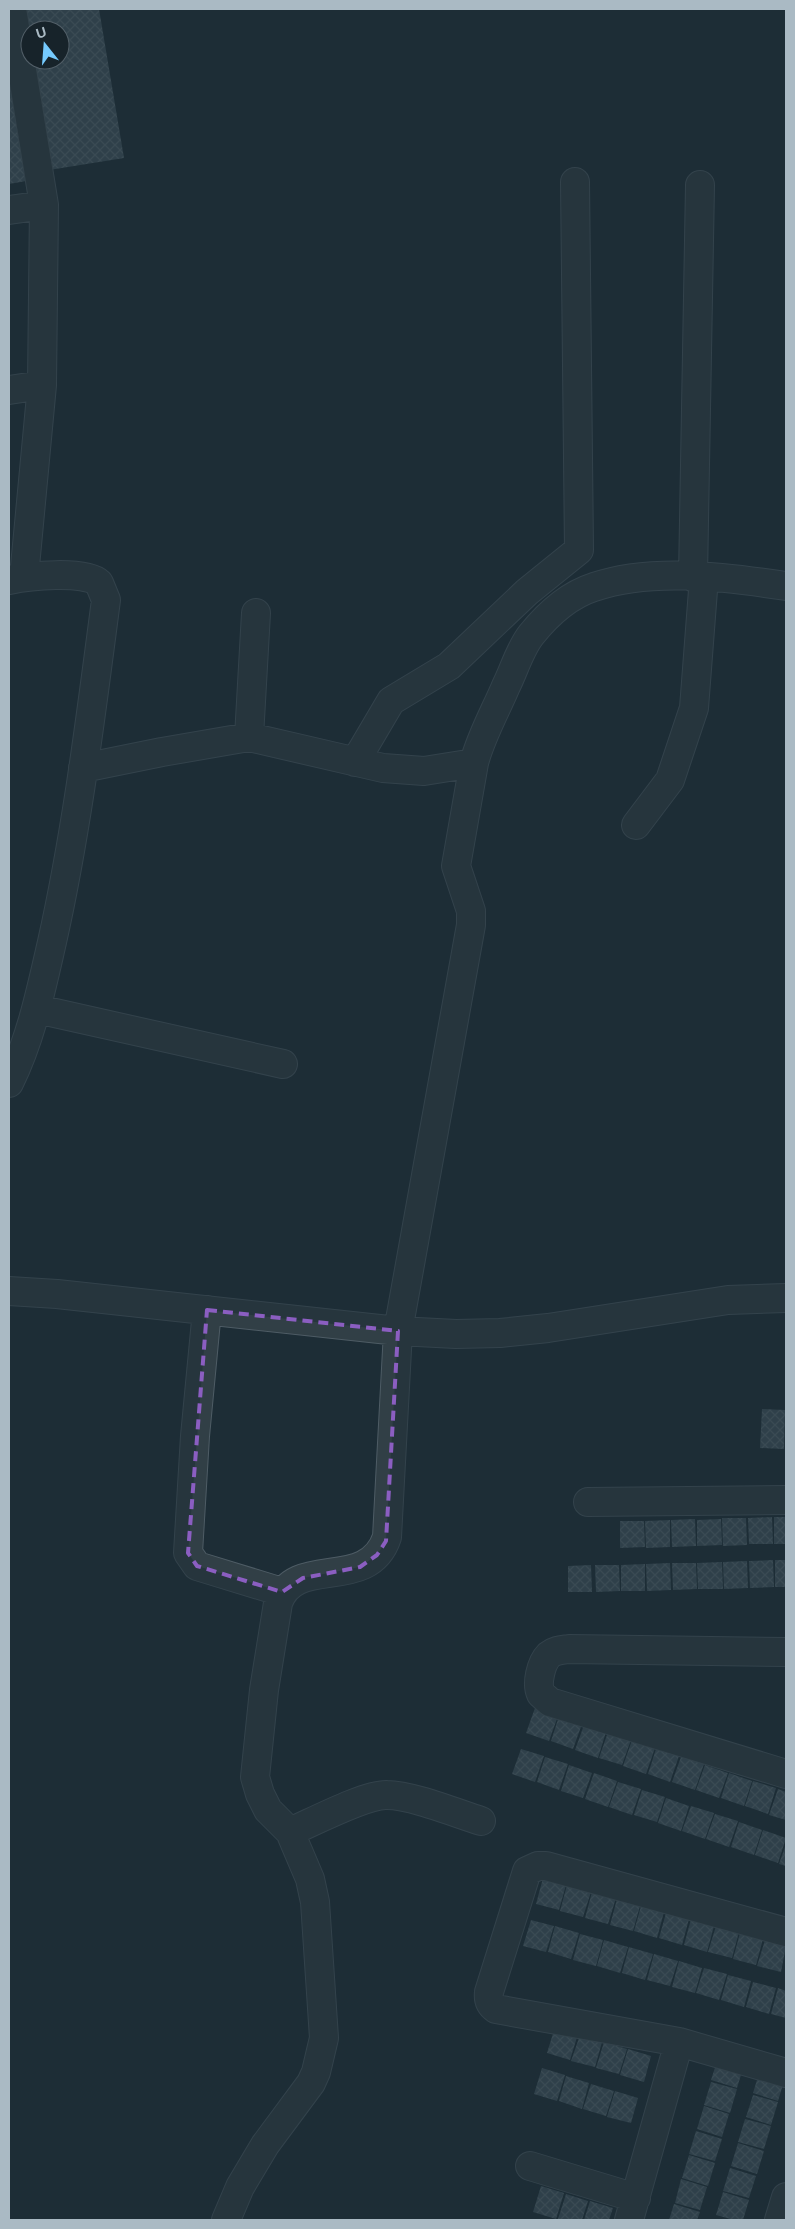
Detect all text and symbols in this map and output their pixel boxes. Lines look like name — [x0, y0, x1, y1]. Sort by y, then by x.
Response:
north arrow — [20, 20, 70, 70]
text: U — [34, 23, 48, 42]

